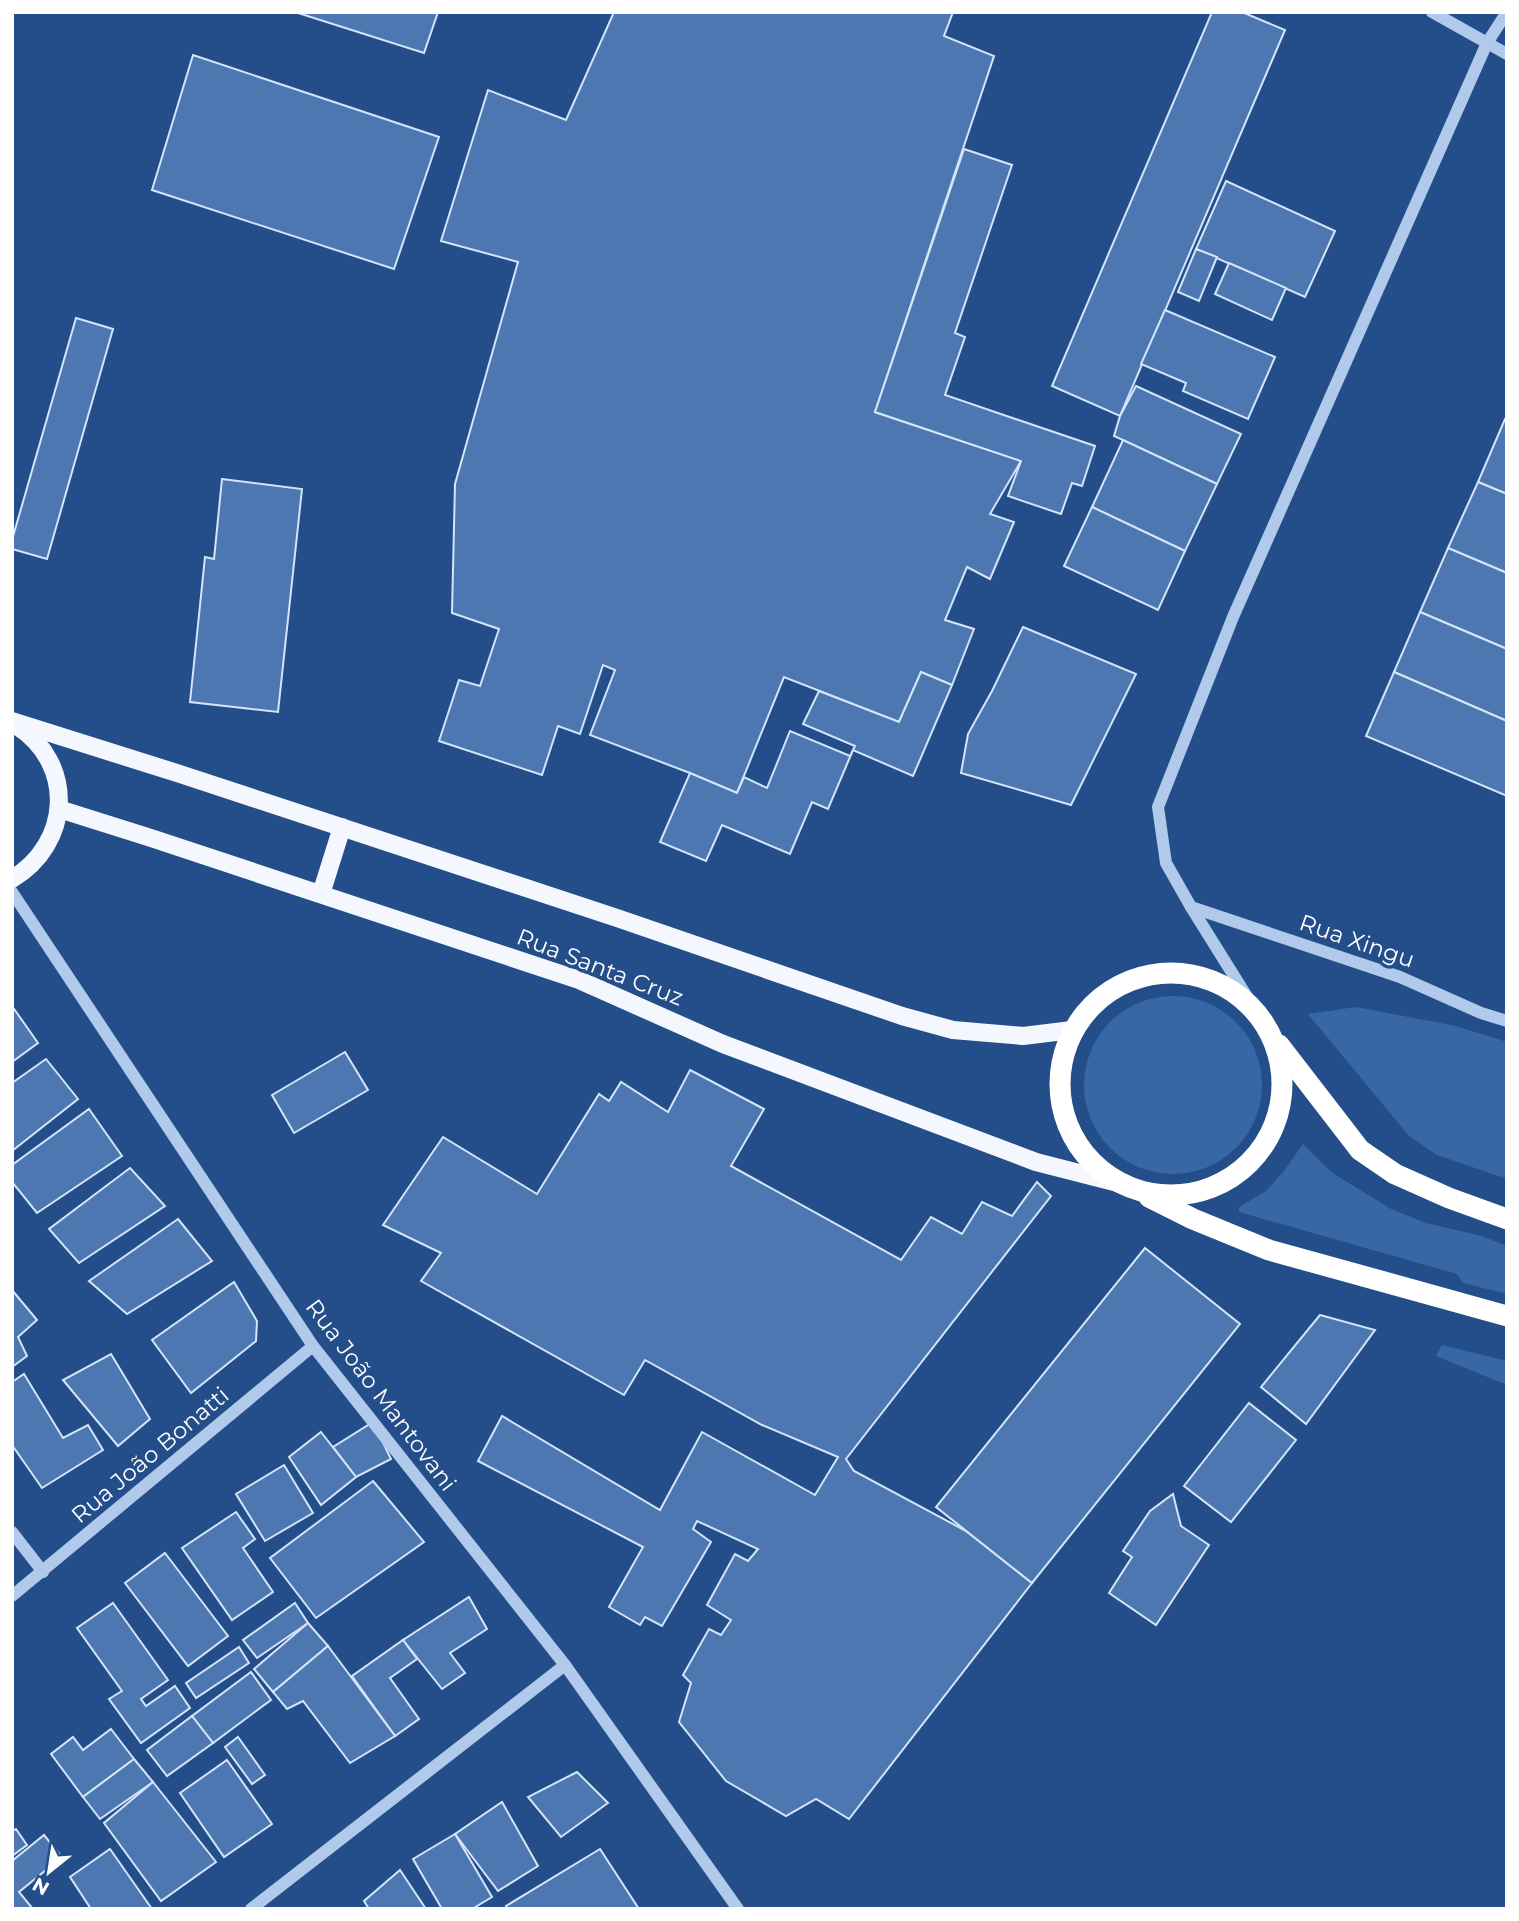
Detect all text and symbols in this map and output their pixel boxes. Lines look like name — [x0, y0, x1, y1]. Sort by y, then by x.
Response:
street label: Rua Xingu — [1296, 908, 1418, 974]
street label: Rua Santa Cruz — [513, 922, 687, 1012]
street label: Rua João Mantovani — [300, 1294, 462, 1496]
street label: Rua João Bonatti — [66, 1381, 234, 1529]
north arrow — [14, 1837, 84, 1907]
text: N — [28, 1872, 53, 1900]

